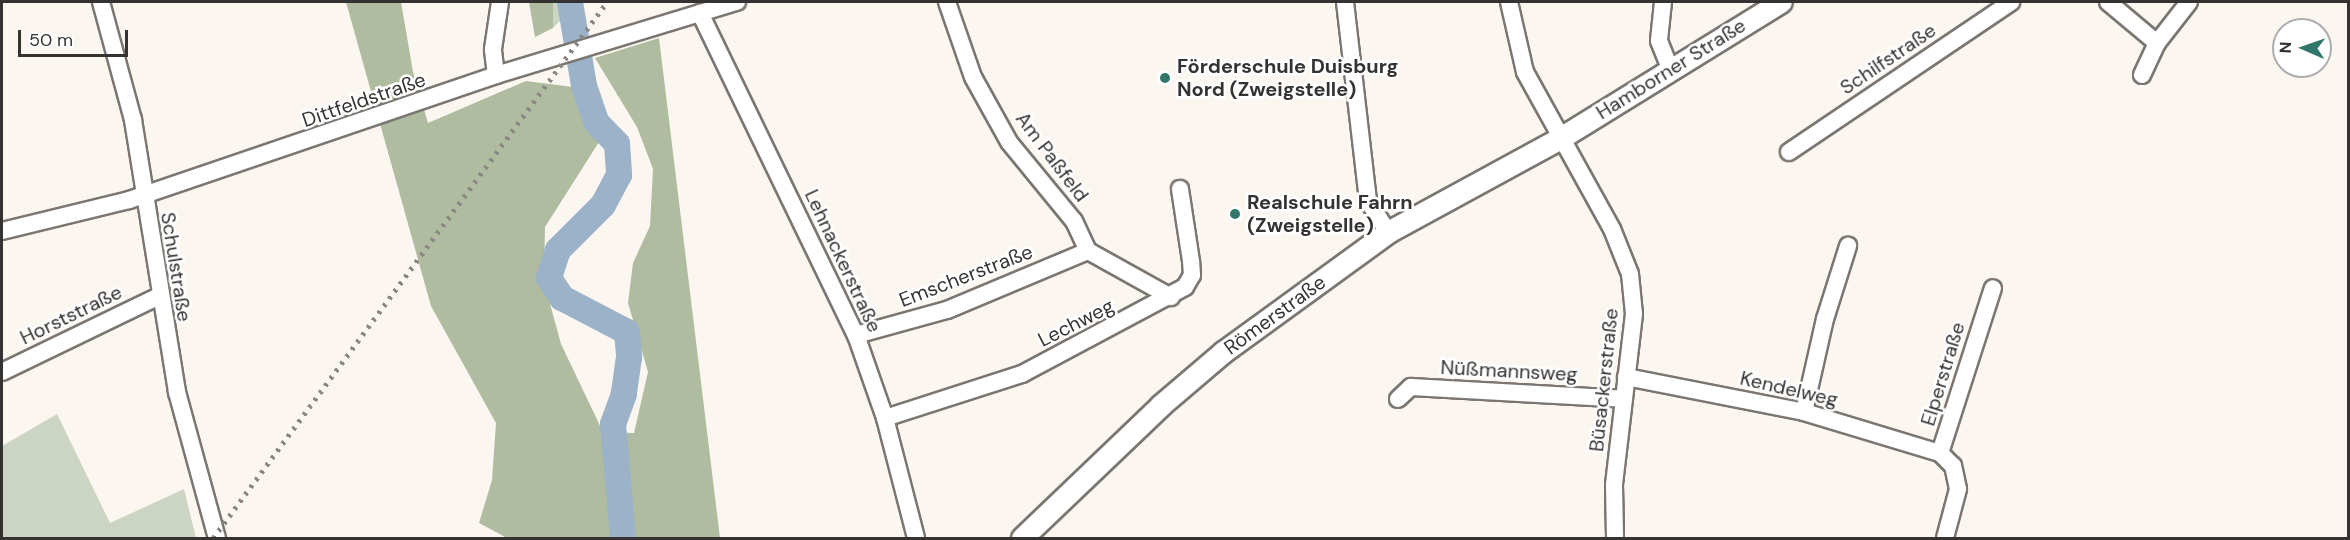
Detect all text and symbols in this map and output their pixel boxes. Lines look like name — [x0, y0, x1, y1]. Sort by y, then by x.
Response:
street label: Hamborner Straße — [1592, 13, 1750, 125]
scale bar — [21, 18, 130, 56]
street label: Schilfstraße — [1836, 18, 1940, 100]
north arrow — [2272, 18, 2332, 78]
text: 50 m — [29, 28, 73, 52]
text: N — [2275, 41, 2296, 54]
place label: Förderschule Duisburg Nord (Zweigstelle) — [1177, 54, 1399, 101]
street label: Dittfeldstraße — [299, 68, 429, 132]
marker: Förderschule Duisburg Nord (Zweigstelle) — [1158, 71, 1172, 85]
street label: Am Paßfeld — [1010, 107, 1094, 207]
street label: Lehnackerstraße — [799, 186, 887, 336]
place label: Realschule Fahrn (Zweigstelle) — [1247, 190, 1413, 237]
marker: Realschule Fahrn (Zweigstelle) — [1228, 207, 1242, 221]
street label: Schulstraße — [156, 211, 196, 323]
street label: Emscherstraße — [896, 240, 1036, 312]
street label: Römerstraße — [1220, 270, 1330, 360]
street label: Horststraße — [16, 280, 126, 350]
street label: Lechweg — [1034, 294, 1118, 352]
street label: Büsackerstraße — [1585, 307, 1623, 453]
street label: Elperstraße — [1916, 319, 1970, 429]
street label: Nüßmannsweg — [1440, 355, 1578, 387]
street label: Kendelweg — [1738, 366, 1840, 412]

